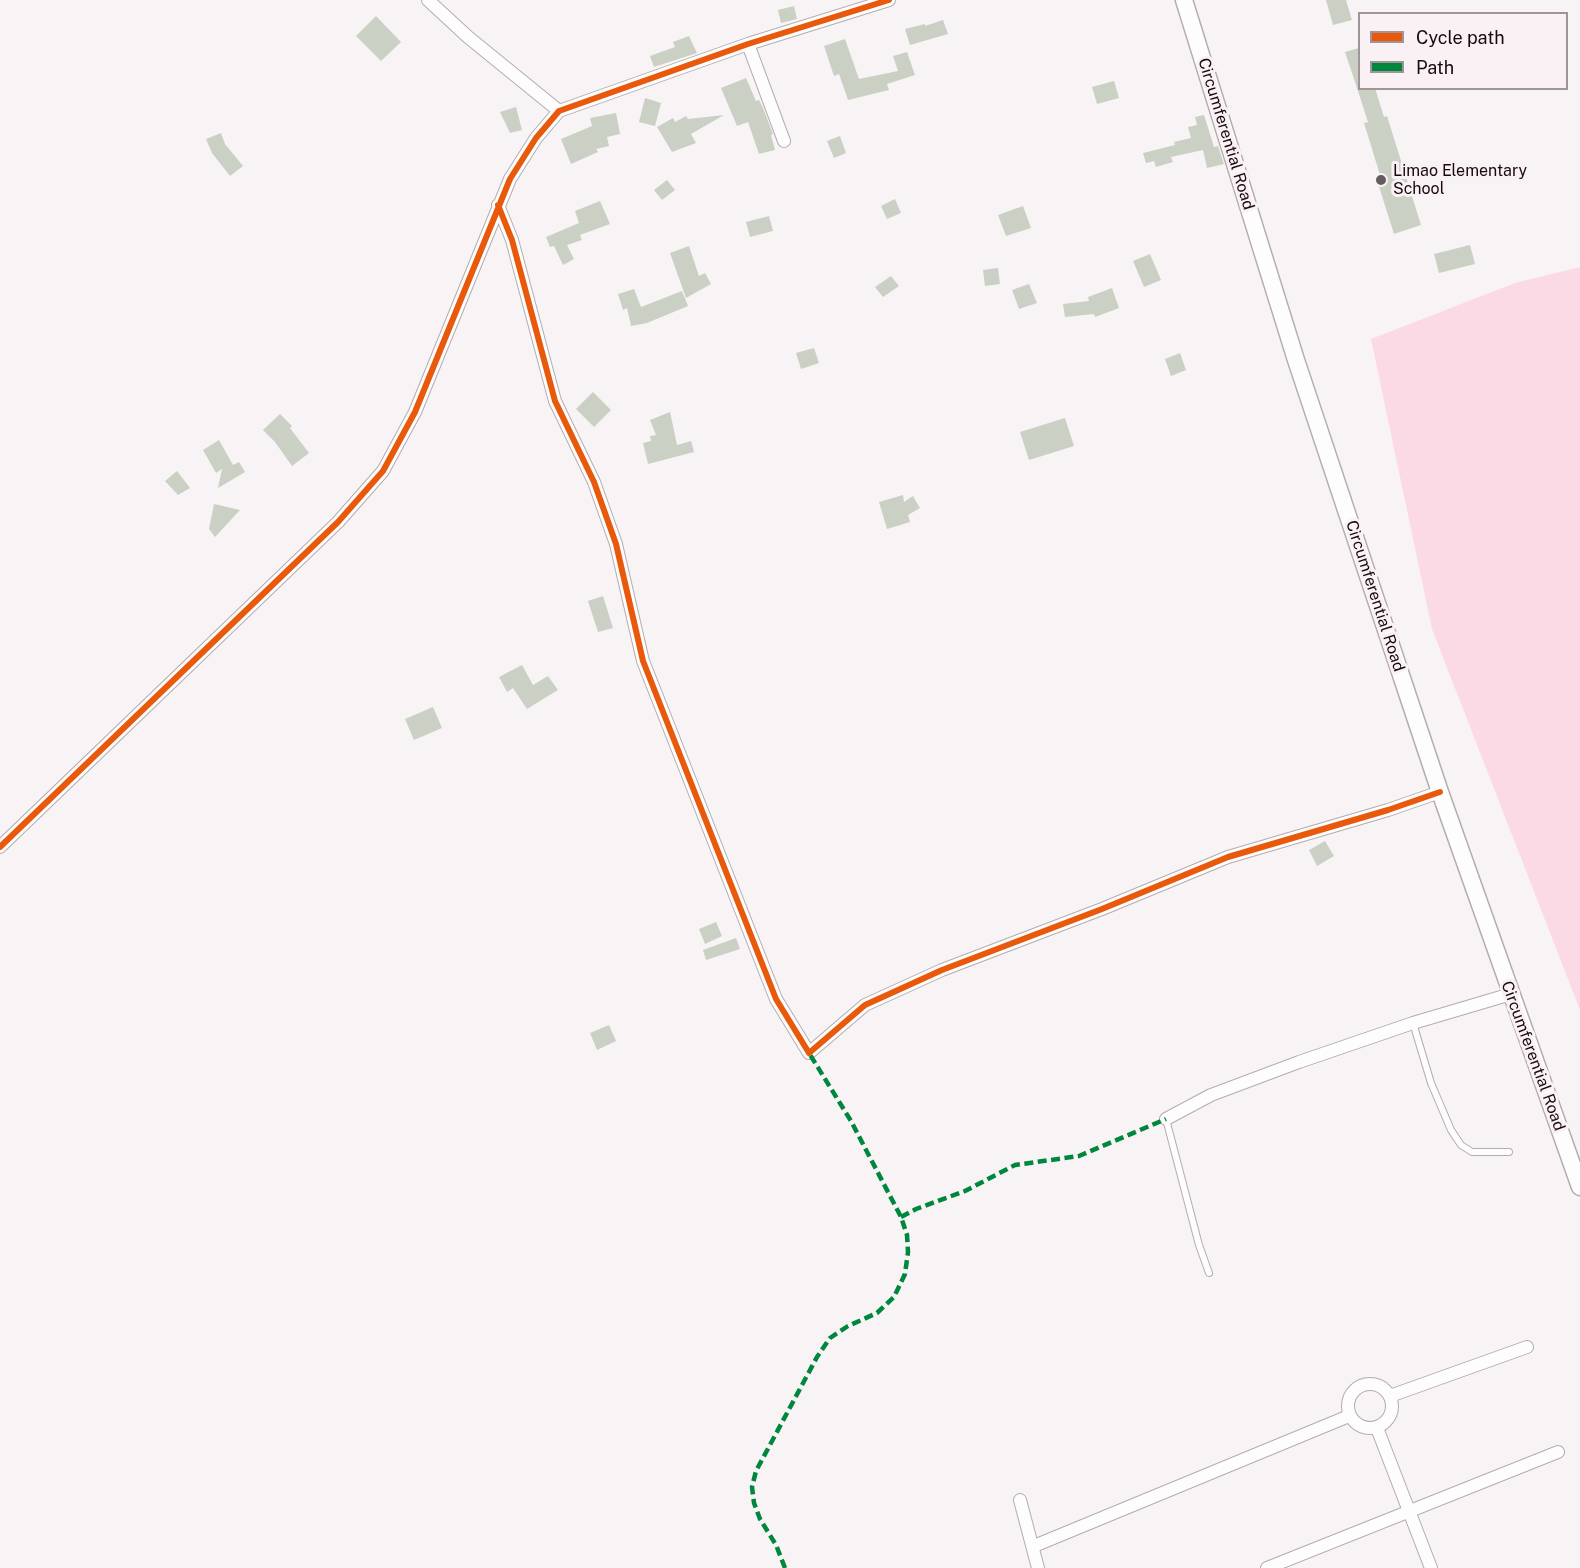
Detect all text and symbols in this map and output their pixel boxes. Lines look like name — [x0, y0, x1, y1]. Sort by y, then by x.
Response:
legend — [1358, 12, 1568, 90]
text: Cycle path — [1416, 27, 1505, 48]
street label: Circumferential Road — [1194, 56, 1258, 212]
text: Path — [1416, 57, 1454, 78]
place label: Limao Elementary School — [1393, 161, 1527, 199]
marker: Limao Elementary School — [1374, 173, 1388, 187]
street label: Circumferential Road — [1341, 518, 1409, 674]
street label: Circumferential Road — [1497, 979, 1569, 1133]

